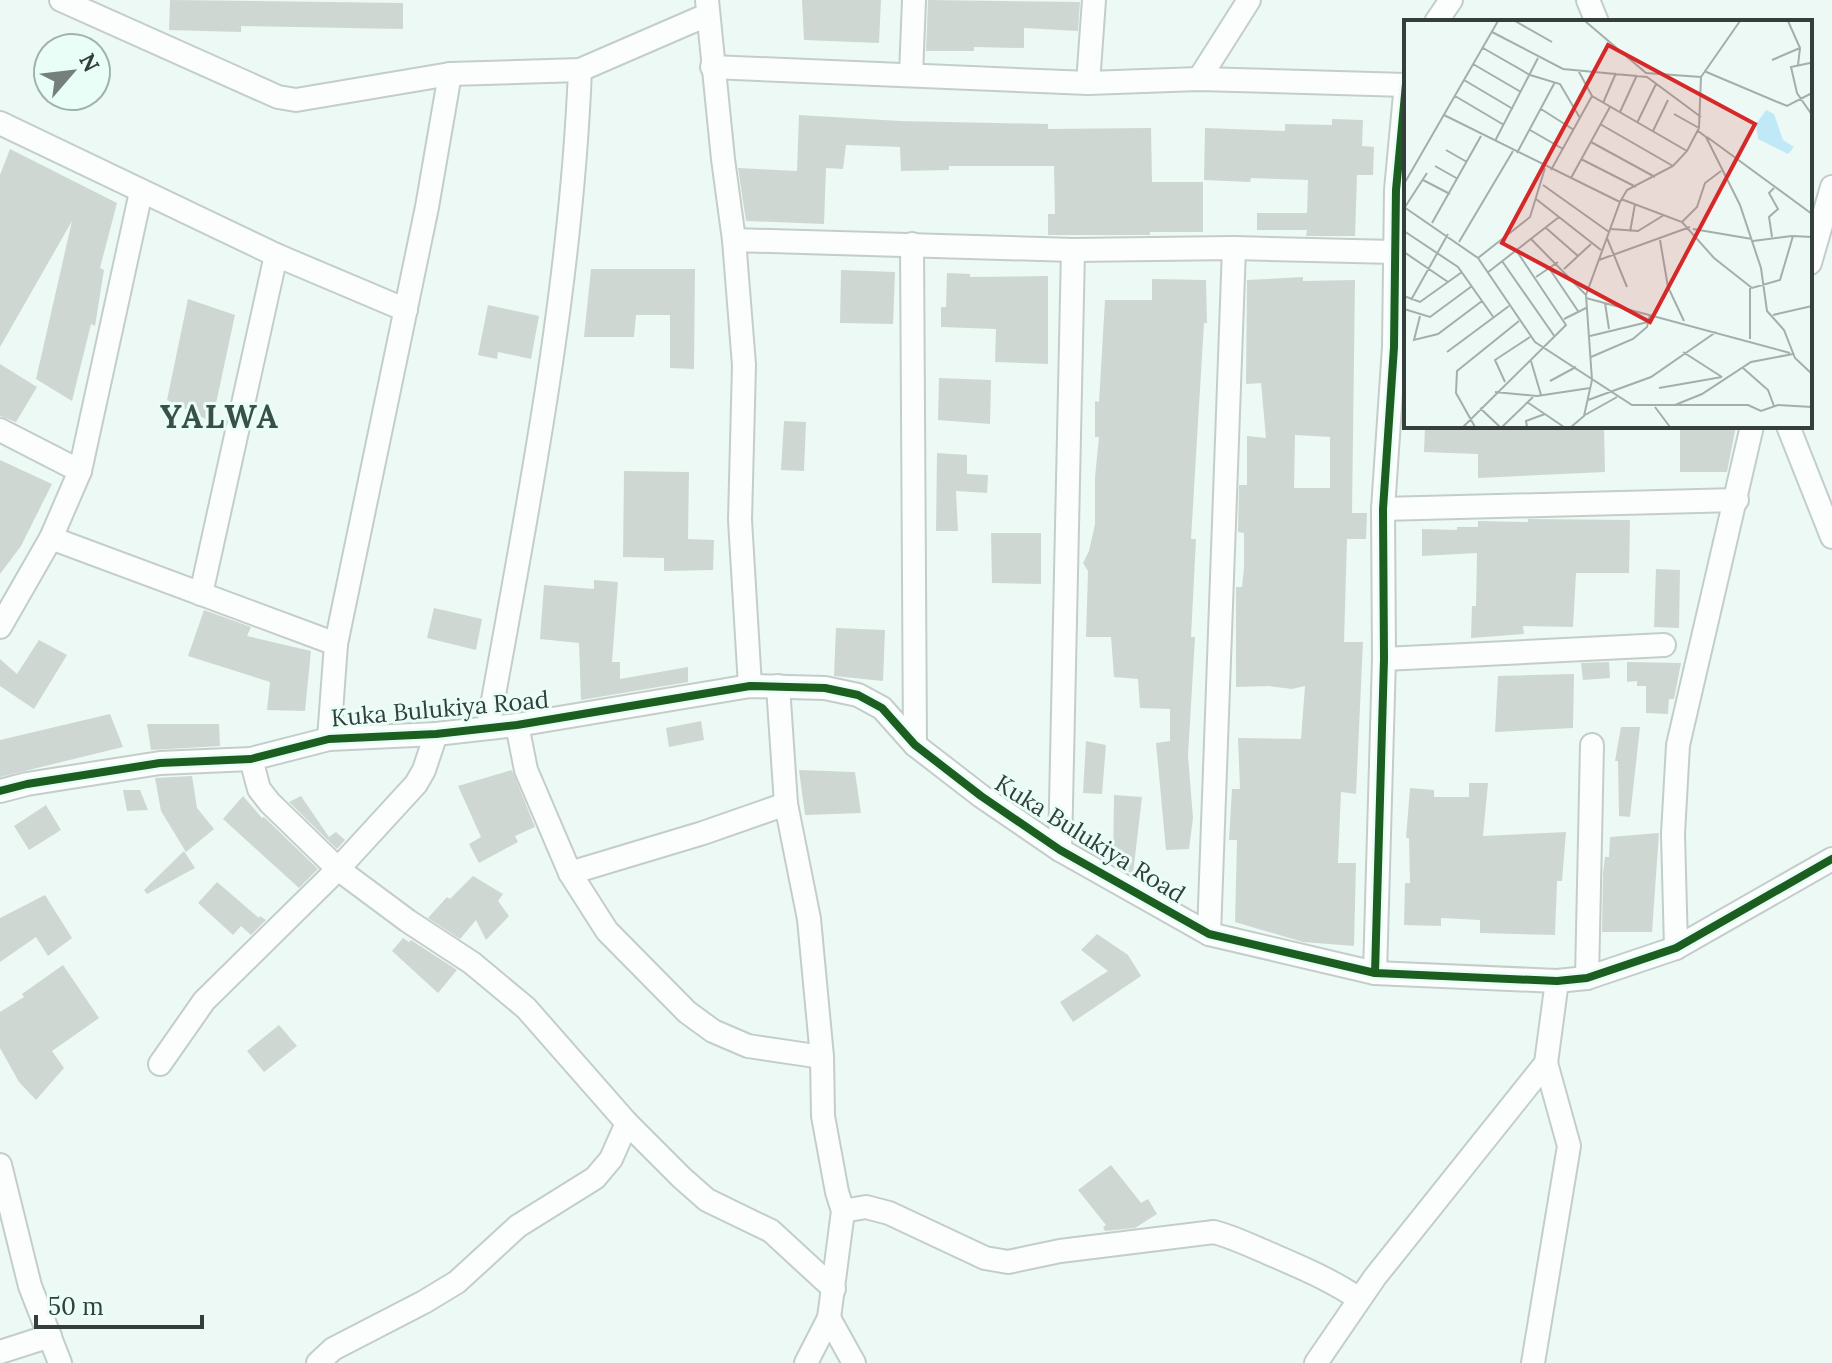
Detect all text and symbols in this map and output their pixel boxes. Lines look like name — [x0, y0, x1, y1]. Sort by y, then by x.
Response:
inset map — [1404, 20, 1812, 428]
north arrow — [32, 32, 112, 112]
text: N — [73, 49, 106, 77]
district label: YALWA — [160, 396, 280, 437]
street label: Kuka Bulukiya Road — [330, 684, 550, 733]
street label: Kuka Bulukiya Road — [989, 768, 1191, 910]
scale bar — [36, 1279, 202, 1329]
text: 50 m — [48, 1291, 104, 1322]

